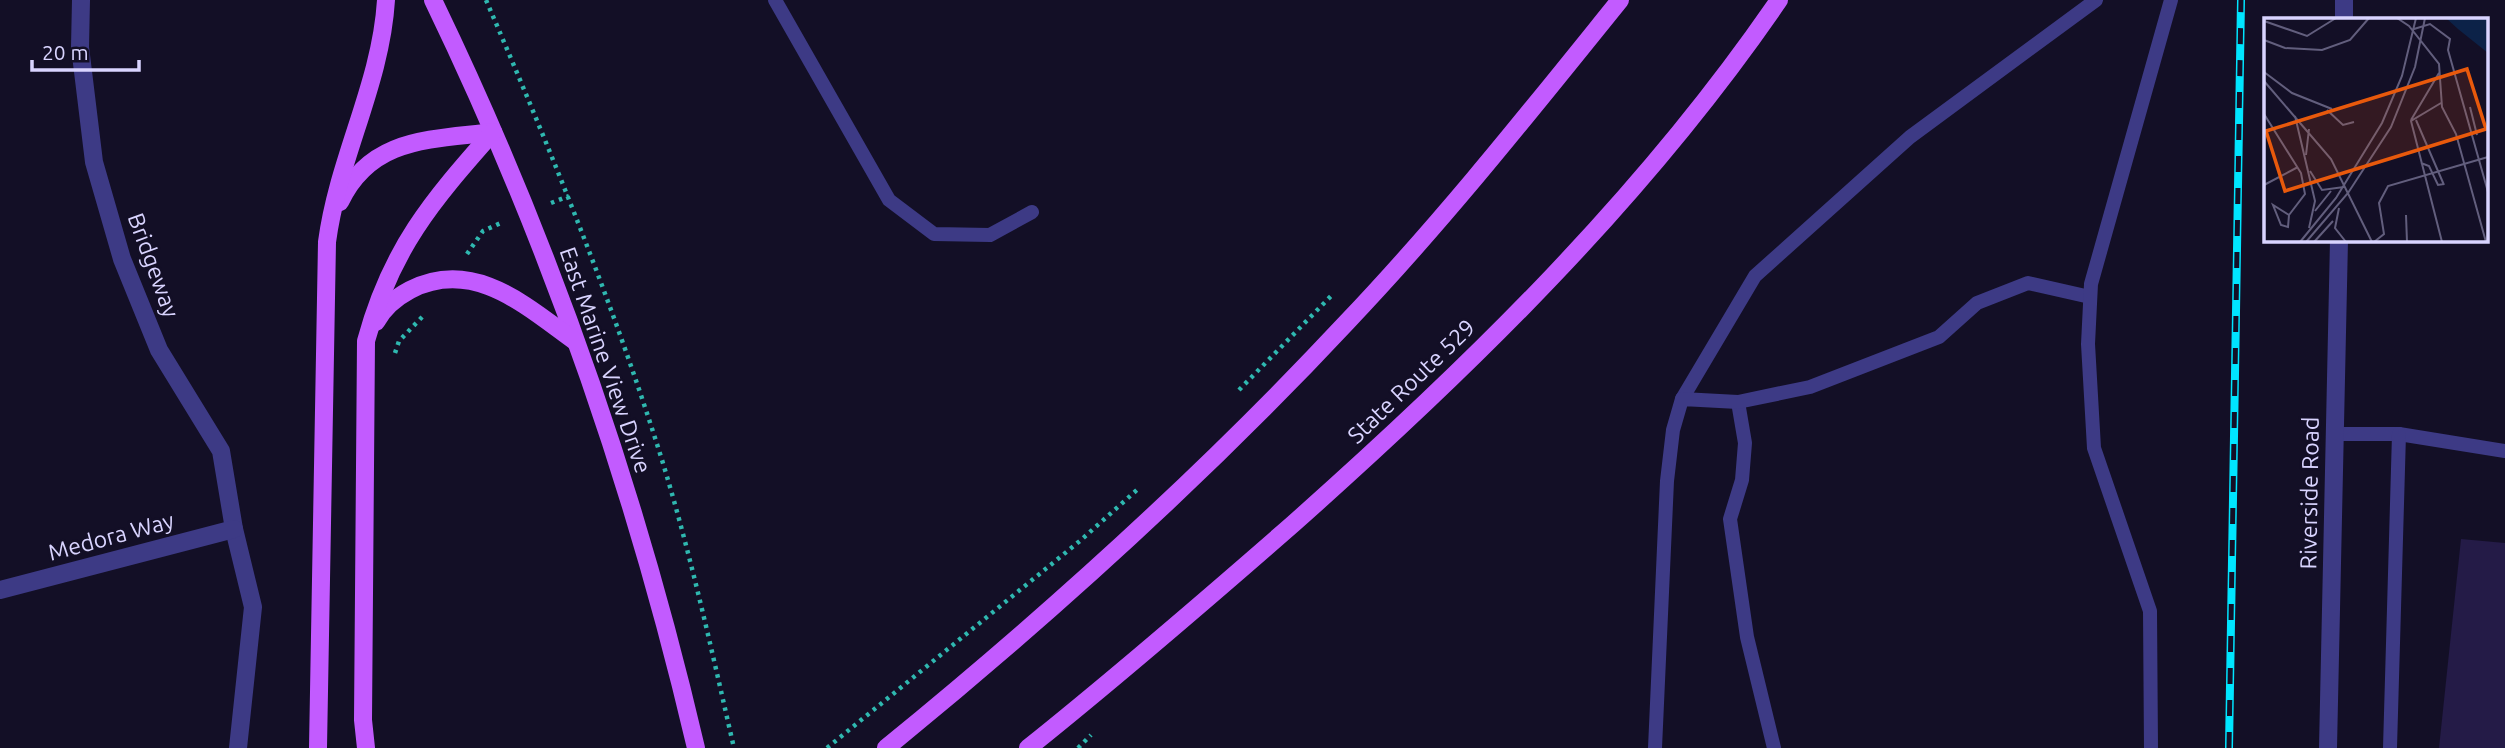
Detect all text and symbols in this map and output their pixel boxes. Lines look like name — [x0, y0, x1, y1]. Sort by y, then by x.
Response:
inset map — [2264, 18, 2488, 242]
scale bar — [32, 28, 138, 72]
text: 20 m — [42, 40, 89, 64]
street label: Bridgeway — [124, 210, 184, 320]
street label: East Marine View Drive — [556, 244, 656, 476]
street label: State Route 529 — [1342, 314, 1480, 448]
street label: Riverside Road — [2295, 417, 2323, 569]
street label: Medora Way — [45, 507, 177, 565]

